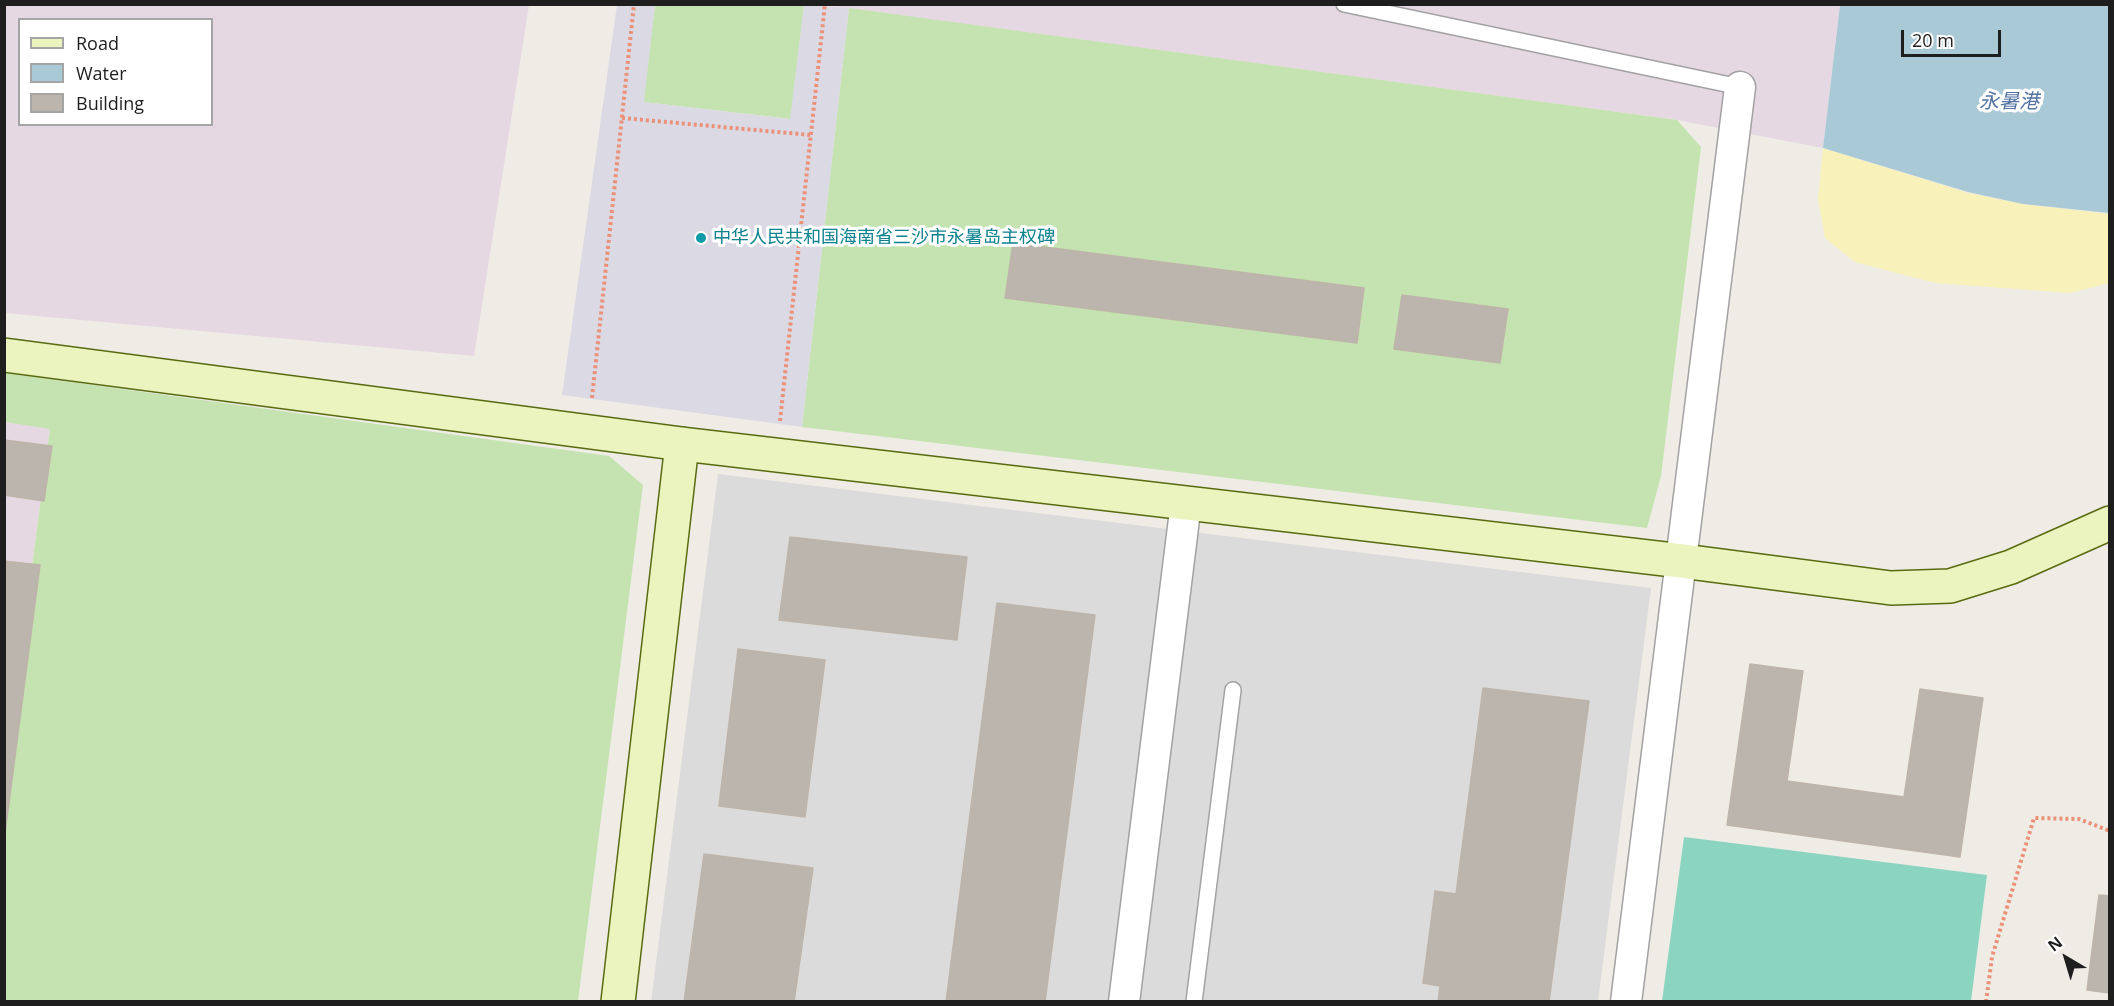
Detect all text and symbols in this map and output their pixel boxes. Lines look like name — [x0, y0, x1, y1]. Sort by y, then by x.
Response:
legend — [18, 18, 213, 126]
scale bar — [1904, 18, 2004, 56]
text: 20 m — [1912, 28, 1954, 52]
text: Road — [76, 31, 119, 55]
text: Water — [76, 61, 127, 85]
water label: 永暑港 — [1979, 90, 2039, 114]
text: Building — [76, 91, 144, 115]
place label: 中华人民共和国海南省三沙市永暑岛主权碑 — [713, 227, 1055, 249]
marker: 中华人民共和国海南省三沙市永暑岛主权碑 — [694, 231, 708, 245]
north arrow — [2036, 928, 2096, 988]
text: N — [2043, 931, 2067, 956]

